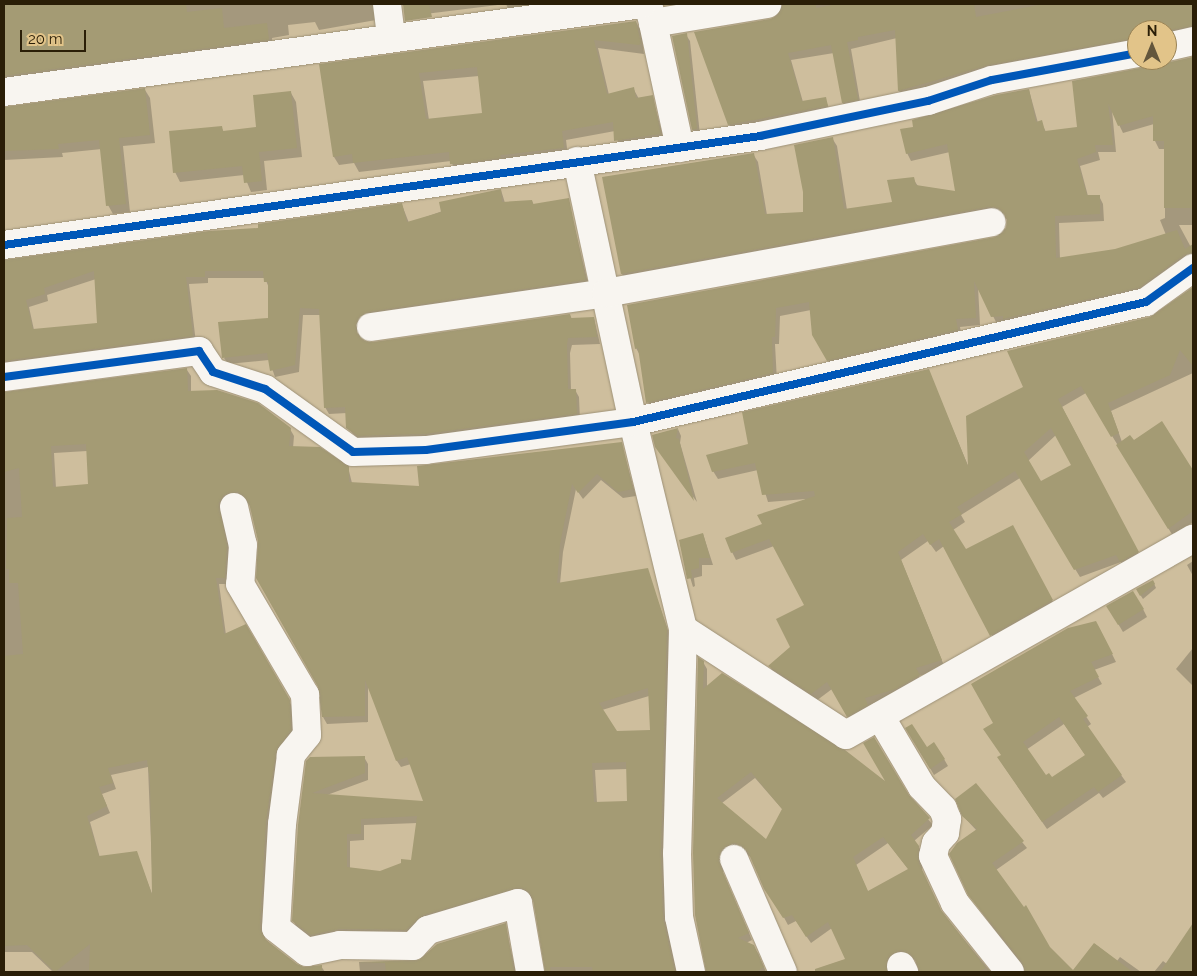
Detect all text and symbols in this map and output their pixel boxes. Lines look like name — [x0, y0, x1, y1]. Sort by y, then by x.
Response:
scale bar — [22, 20, 89, 52]
north arrow — [1127, 20, 1177, 70]
text: N — [1147, 23, 1157, 39]
text: 20 m — [28, 30, 63, 48]

